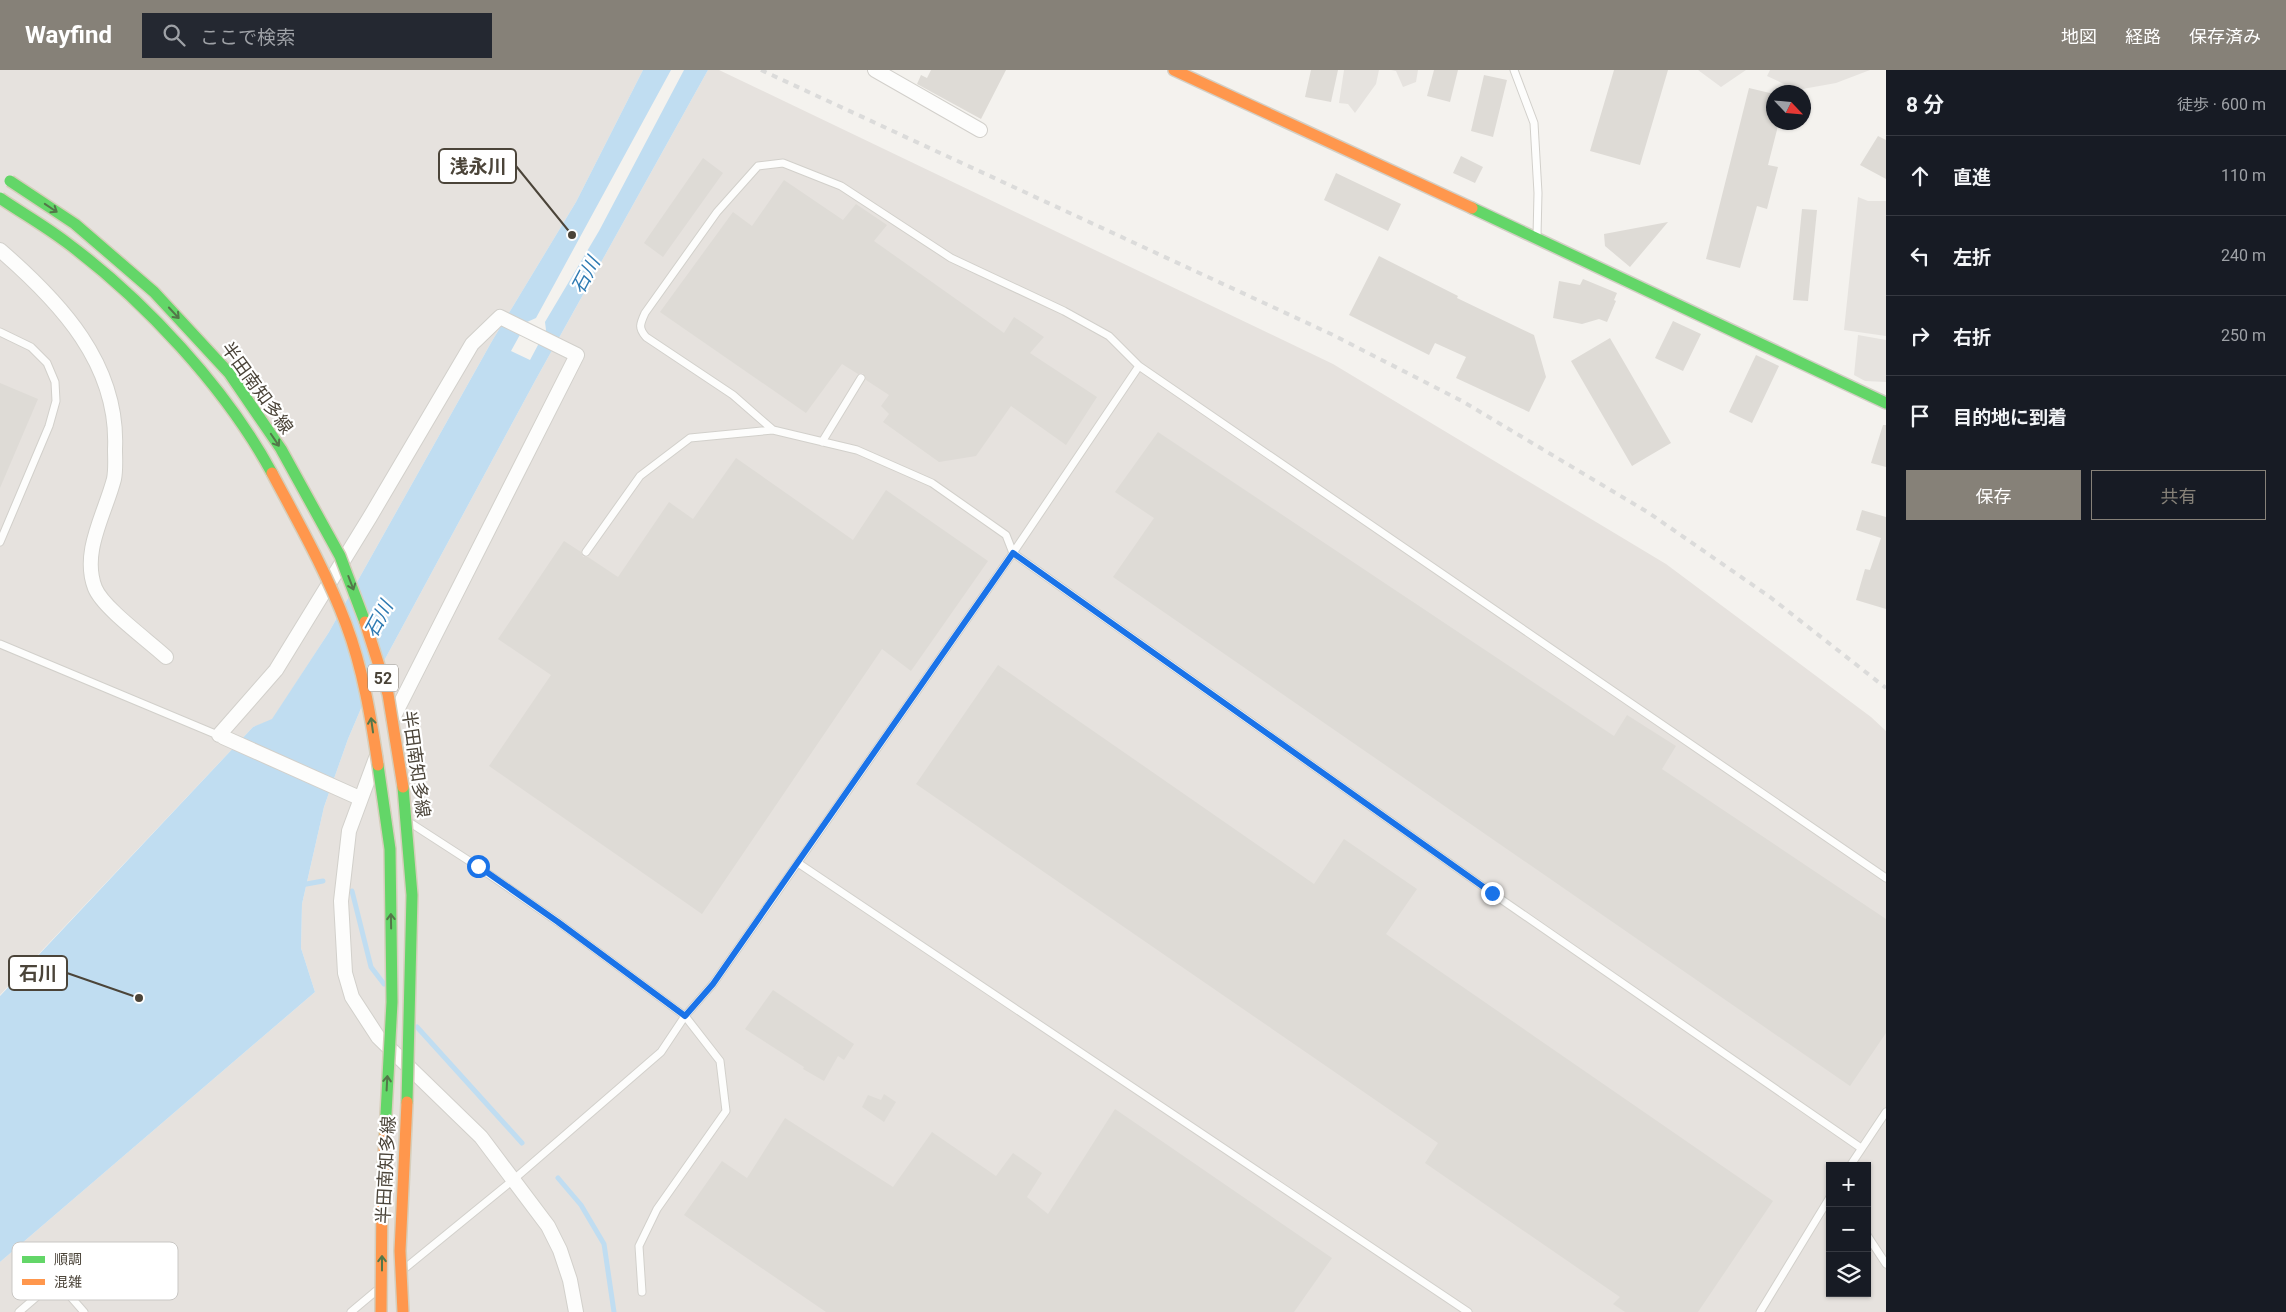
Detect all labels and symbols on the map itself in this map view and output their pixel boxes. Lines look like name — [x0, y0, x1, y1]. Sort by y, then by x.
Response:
north arrow — [1766, 85, 1811, 130]
callout: 浅永川 — [439, 149, 516, 183]
text: 浅永川 — [449, 155, 507, 178]
one-way arrow — [43, 203, 57, 213]
water label: 石川 — [566, 251, 605, 297]
one-way arrow — [168, 307, 180, 320]
street label: 半田南知多線 — [217, 338, 298, 438]
one-way arrow — [270, 433, 280, 447]
one-way arrow — [347, 576, 356, 591]
water label: 石川 — [359, 595, 398, 641]
road number: 52 — [368, 664, 398, 692]
street label: 半田南知多線 — [399, 709, 434, 819]
one-way arrow — [366, 717, 376, 733]
route start — [467, 855, 490, 878]
route end — [1481, 882, 1504, 905]
one-way arrow — [386, 913, 396, 930]
callout: 石川 — [9, 956, 67, 990]
text: 石川 — [19, 962, 57, 985]
one-way arrow — [383, 1076, 392, 1092]
street label: 半田南知多線 — [372, 1115, 399, 1224]
legend — [12, 1242, 178, 1300]
text: 順調 — [54, 1251, 82, 1267]
one-way arrow — [377, 1256, 387, 1272]
text: 混雑 — [54, 1274, 82, 1290]

